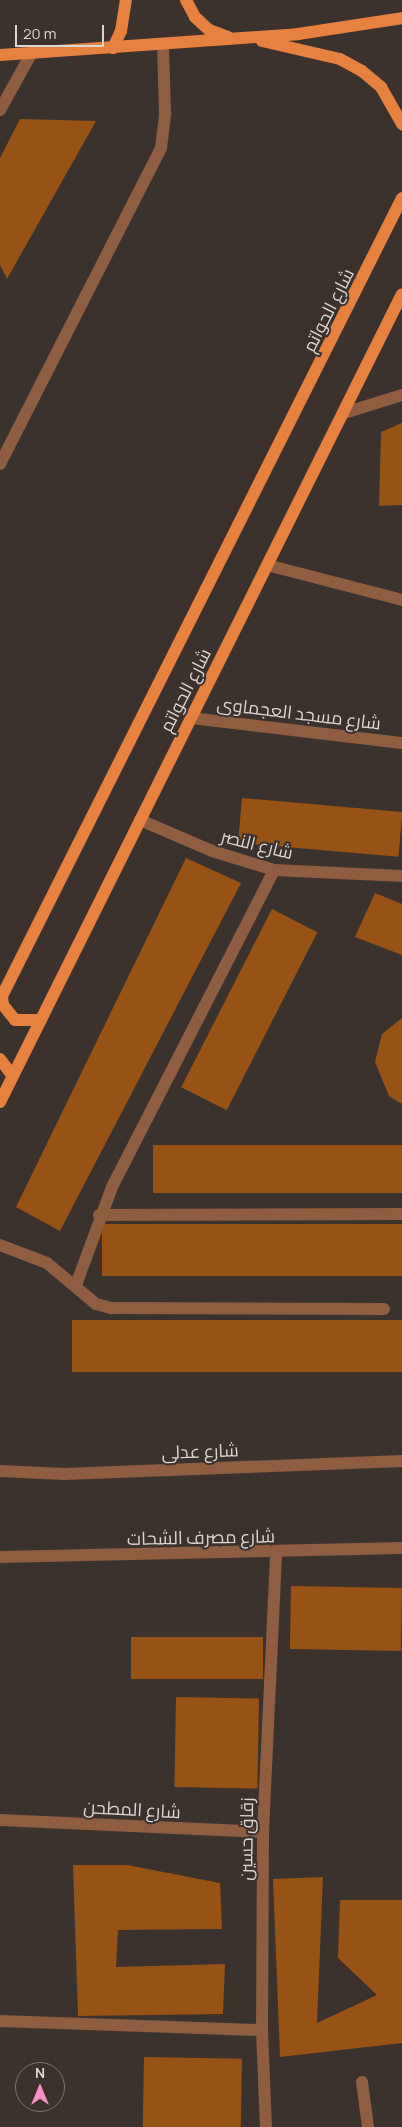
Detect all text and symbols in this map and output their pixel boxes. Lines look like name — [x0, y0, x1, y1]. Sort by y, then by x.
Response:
scale bar — [18, 15, 106, 47]
text: 20 m — [23, 23, 56, 44]
street label: شارع الحواتم — [298, 265, 358, 355]
street label: شارع الحواتم — [155, 645, 215, 735]
street label: شارع مسجد العجماوى — [216, 692, 382, 734]
street label: شارع النصر — [219, 825, 295, 863]
street label: شارع عدلى — [161, 1439, 239, 1463]
street label: شارع مصرف الشحات — [127, 1525, 275, 1549]
street label: شارع المطحن — [83, 1796, 181, 1822]
street label: زقاق حسين — [234, 1797, 258, 1881]
north arrow — [15, 2062, 65, 2112]
text: N — [35, 2063, 45, 2082]

